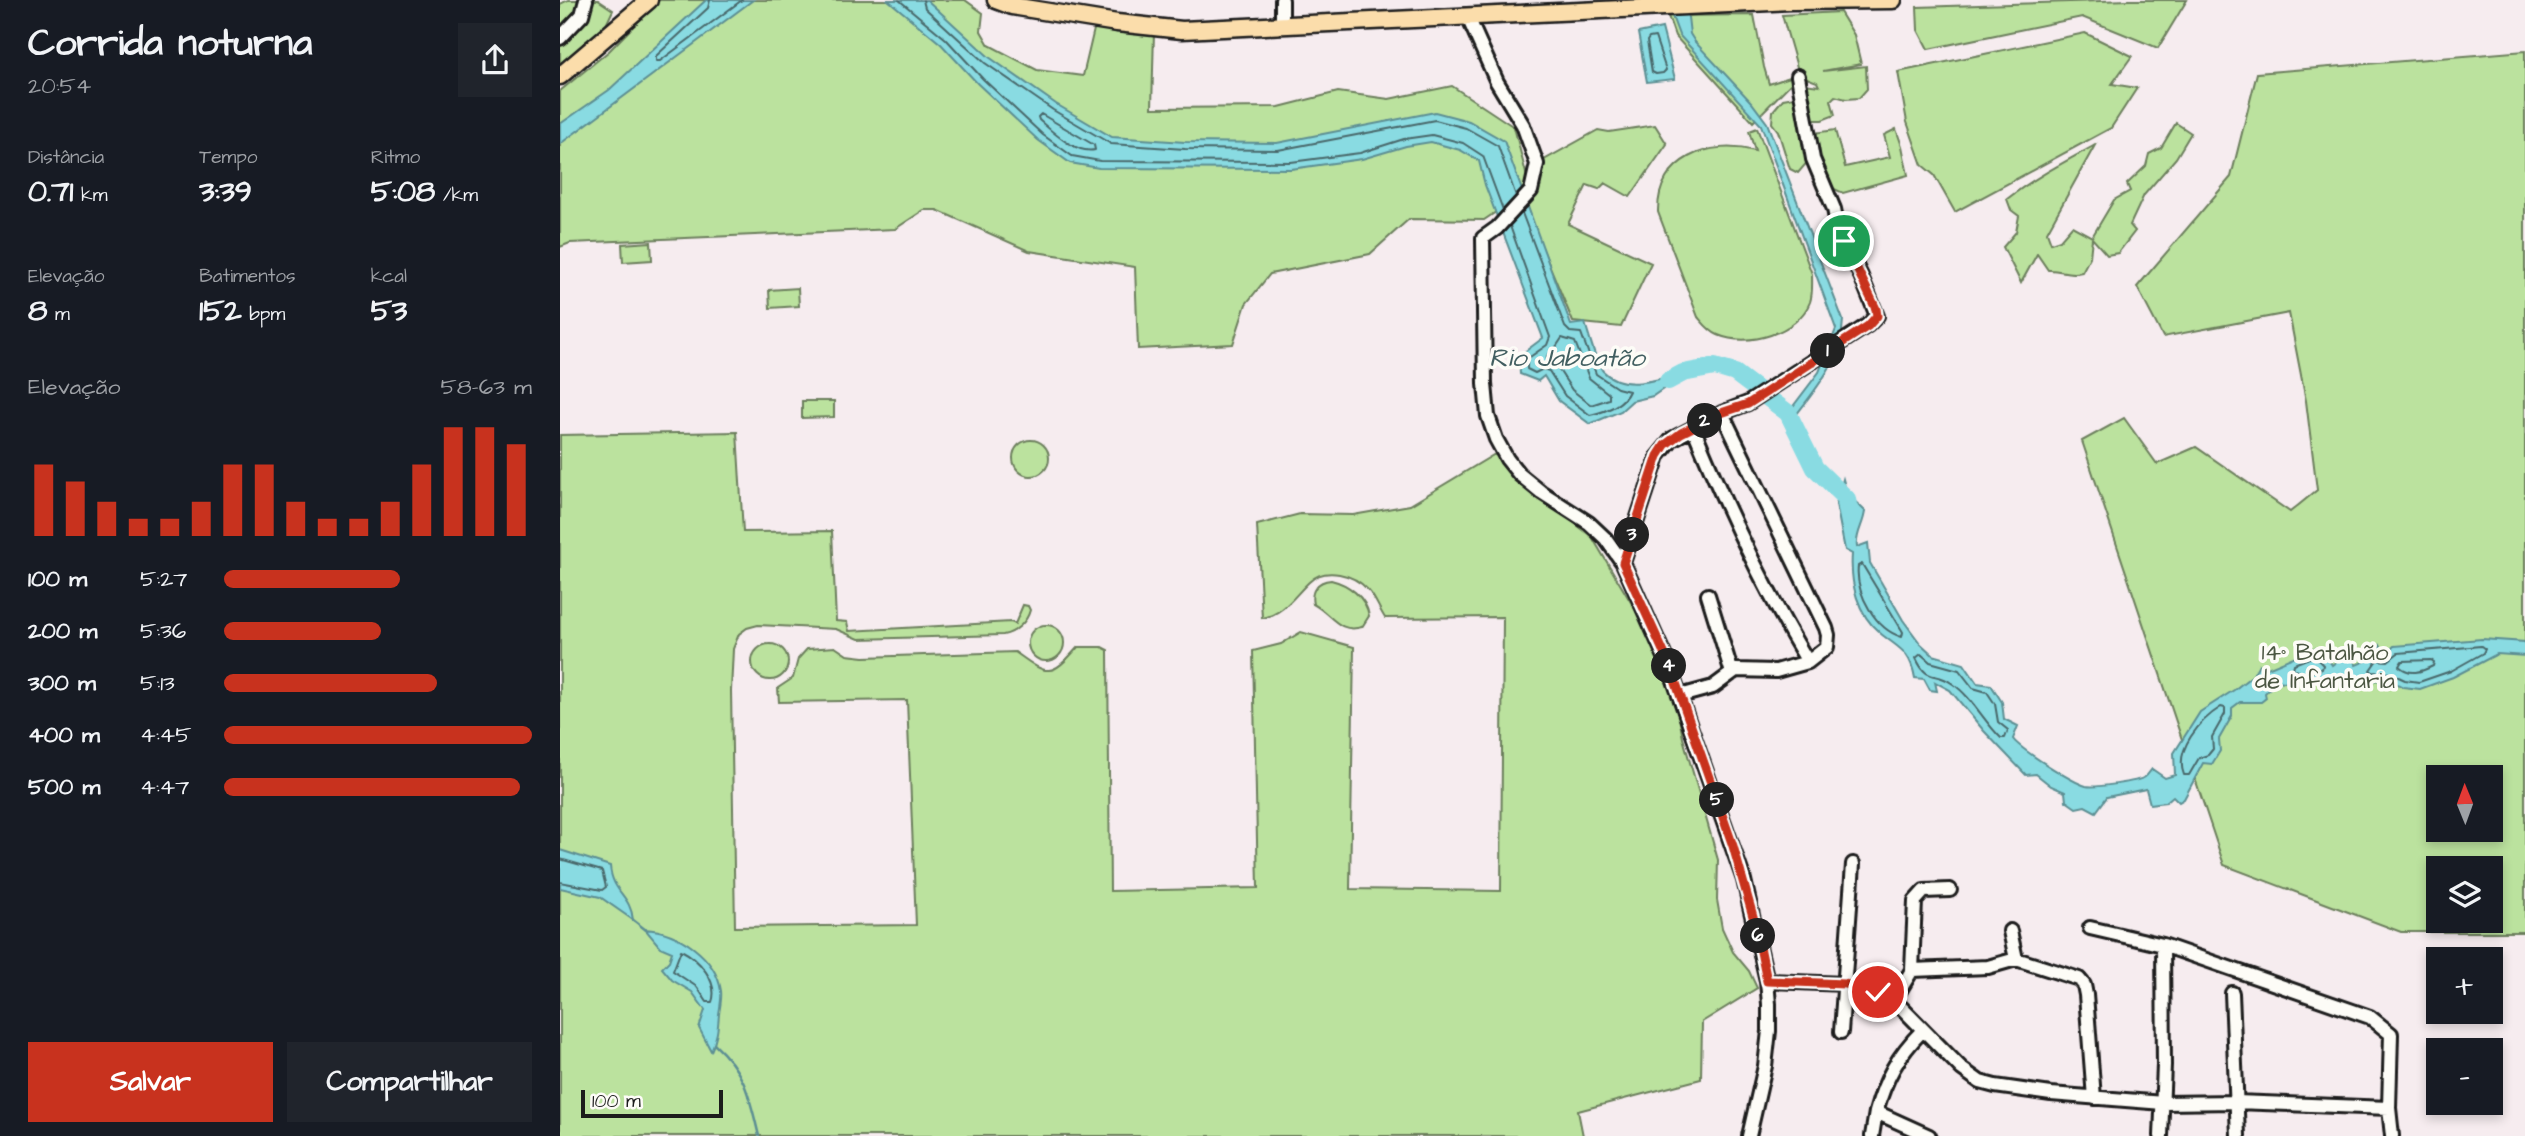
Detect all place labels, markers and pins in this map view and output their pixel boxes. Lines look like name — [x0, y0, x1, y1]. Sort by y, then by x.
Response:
pin — [1814, 211, 1874, 271]
pin: 1 — [1810, 334, 1846, 368]
pin: 2 — [1688, 404, 1722, 438]
pin: 3 — [1614, 518, 1650, 552]
pin: 4 — [1652, 648, 1686, 684]
pin: 5 — [1700, 782, 1734, 818]
pin: 6 — [1740, 918, 1776, 954]
pin — [1848, 962, 1908, 1022]

